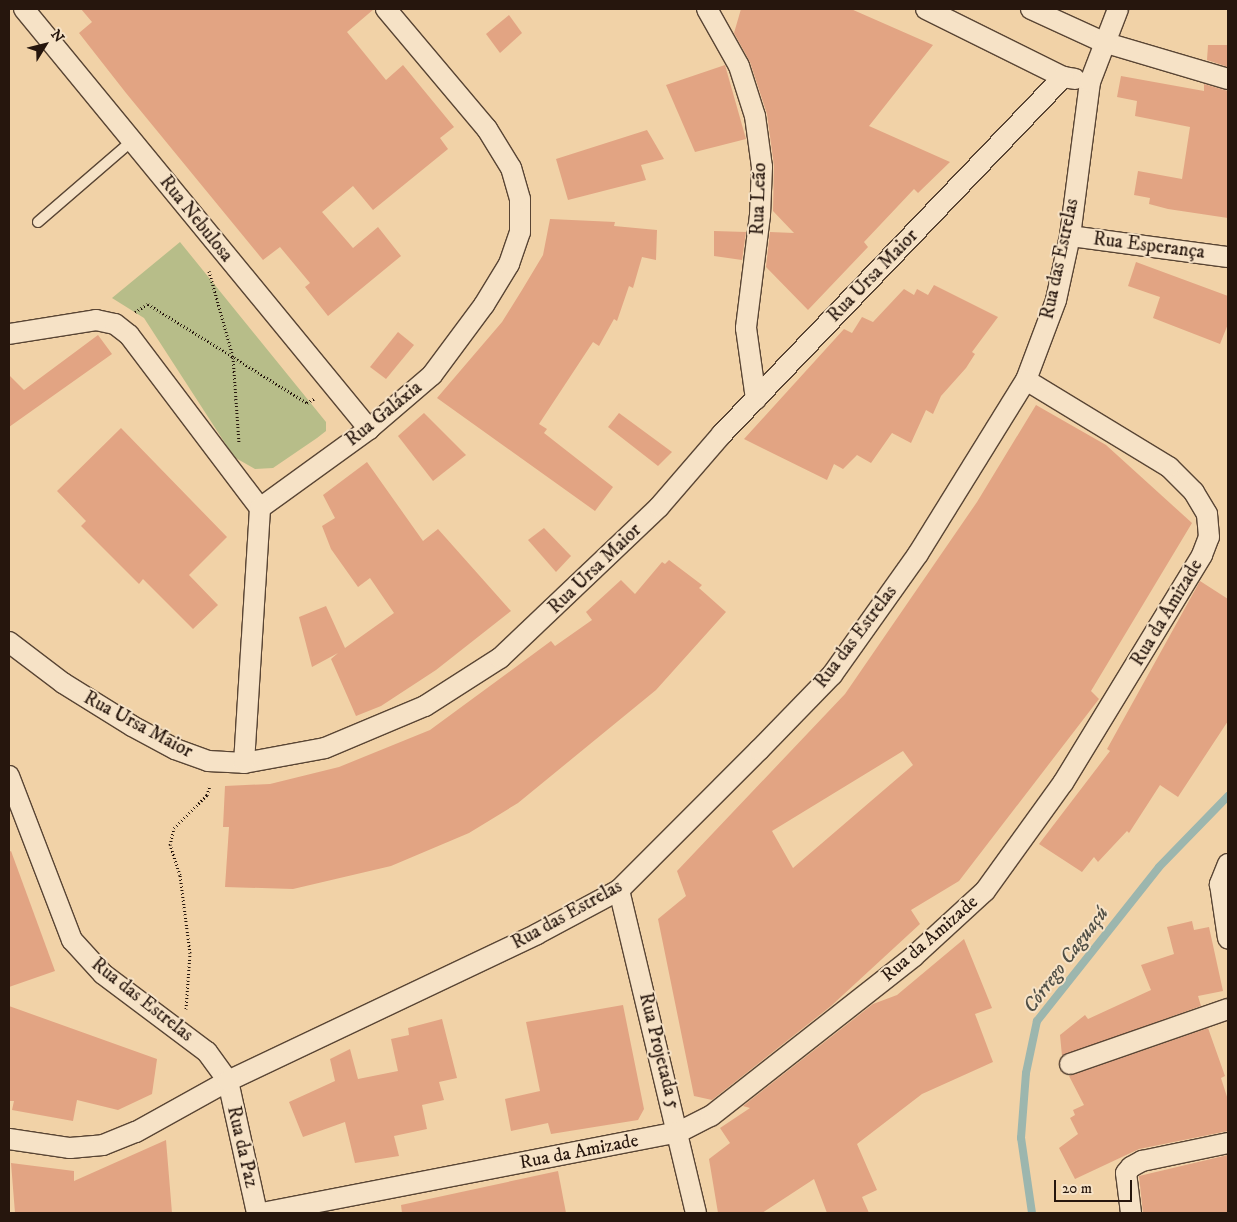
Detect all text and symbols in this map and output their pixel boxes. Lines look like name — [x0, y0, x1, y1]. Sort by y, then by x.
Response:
north arrow — [20, 20, 70, 70]
text: N — [46, 26, 68, 46]
street label: Rua Leão — [746, 162, 772, 236]
street label: Rua Nebulosa — [154, 171, 238, 267]
street label: Rua das Estrelas — [1036, 197, 1084, 321]
street label: Rua Ursa Maior — [823, 225, 923, 327]
street label: Rua Esperança — [1092, 228, 1206, 264]
street label: Rua Galáxia — [341, 376, 427, 452]
street label: Rua Ursa Maior — [544, 519, 646, 619]
street label: Rua da Amizade — [1126, 555, 1208, 671]
street label: Rua das Estrelas — [810, 581, 902, 693]
street label: Rua Ursa Maior — [80, 687, 196, 763]
street label: Rua das Estrelas — [508, 875, 626, 955]
street label: Rua da Amizade — [877, 891, 983, 987]
water label: Córrego Caguaçú — [1018, 902, 1114, 1018]
street label: Rua das Estrelas — [87, 953, 197, 1047]
street label: Rua Projetada 5 — [634, 991, 684, 1111]
street label: Rua da Paz — [222, 1104, 262, 1190]
street label: Rua da Amizade — [518, 1129, 640, 1175]
scale bar — [1057, 1170, 1134, 1202]
text: 20 m — [1062, 1179, 1092, 1198]

